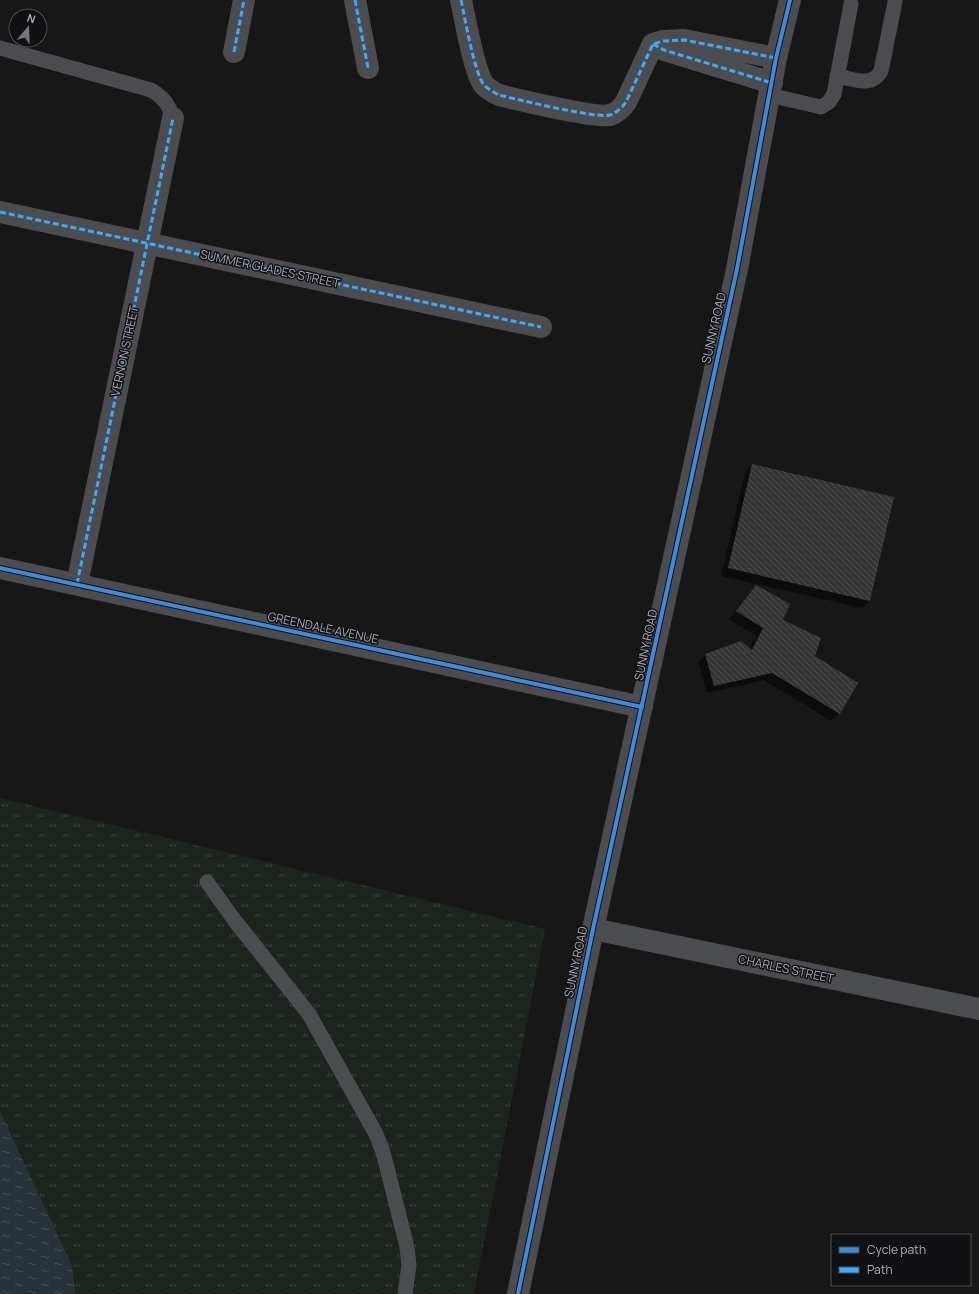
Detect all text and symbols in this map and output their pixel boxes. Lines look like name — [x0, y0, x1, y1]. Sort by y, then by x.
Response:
north arrow — [8, 8, 48, 48]
text: N — [25, 10, 38, 26]
street label: SUMMER GLADES STREET — [199, 245, 342, 292]
street label: SUNNY ROAD — [697, 291, 730, 365]
street label: VERNON STREET — [107, 303, 143, 398]
street label: GREENDALE AVENUE — [266, 607, 380, 648]
street label: SUNNY ROAD — [630, 608, 661, 682]
street label: SUNNY ROAD — [560, 925, 591, 999]
street label: CHARLES STREET — [737, 950, 836, 987]
legend — [831, 1234, 971, 1286]
text: Cycle path — [867, 1241, 926, 1258]
text: Path — [867, 1261, 893, 1278]

